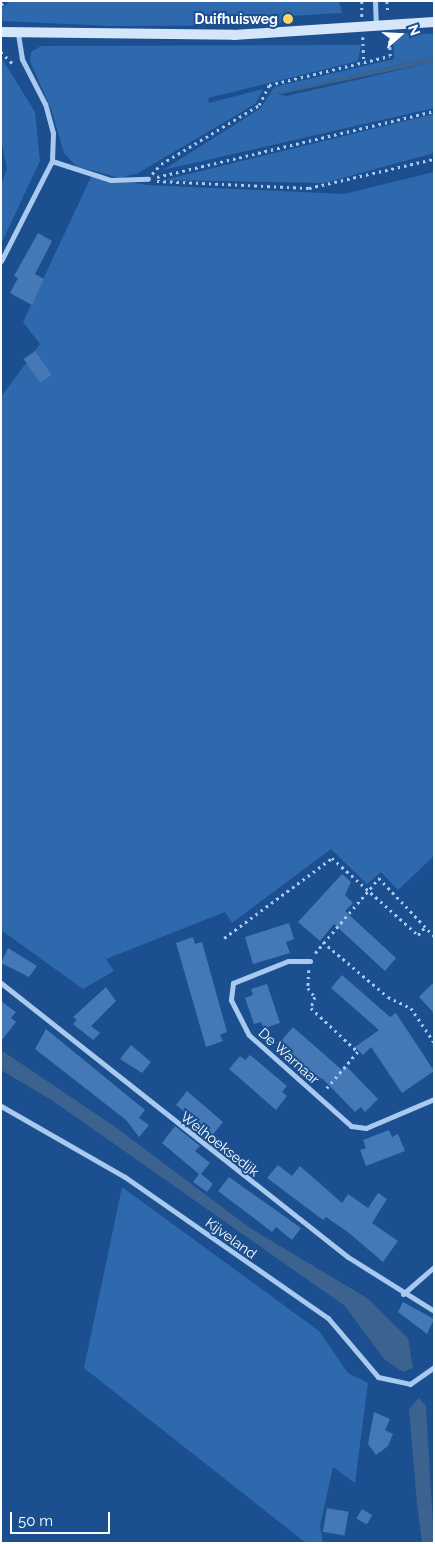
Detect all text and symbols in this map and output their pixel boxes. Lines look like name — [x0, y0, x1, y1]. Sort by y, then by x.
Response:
north arrow — [375, 10, 425, 60]
place label: Duifhuisweg — [194, 11, 278, 27]
marker: Duifhuisweg — [282, 13, 294, 25]
text: N — [405, 22, 423, 38]
street label: De Warnaar — [255, 1024, 323, 1088]
street label: Welhoeksedijk — [177, 1108, 263, 1180]
street label: Kijveland — [202, 1214, 260, 1262]
scale bar — [12, 1502, 112, 1534]
text: 50 m — [18, 1512, 53, 1530]

